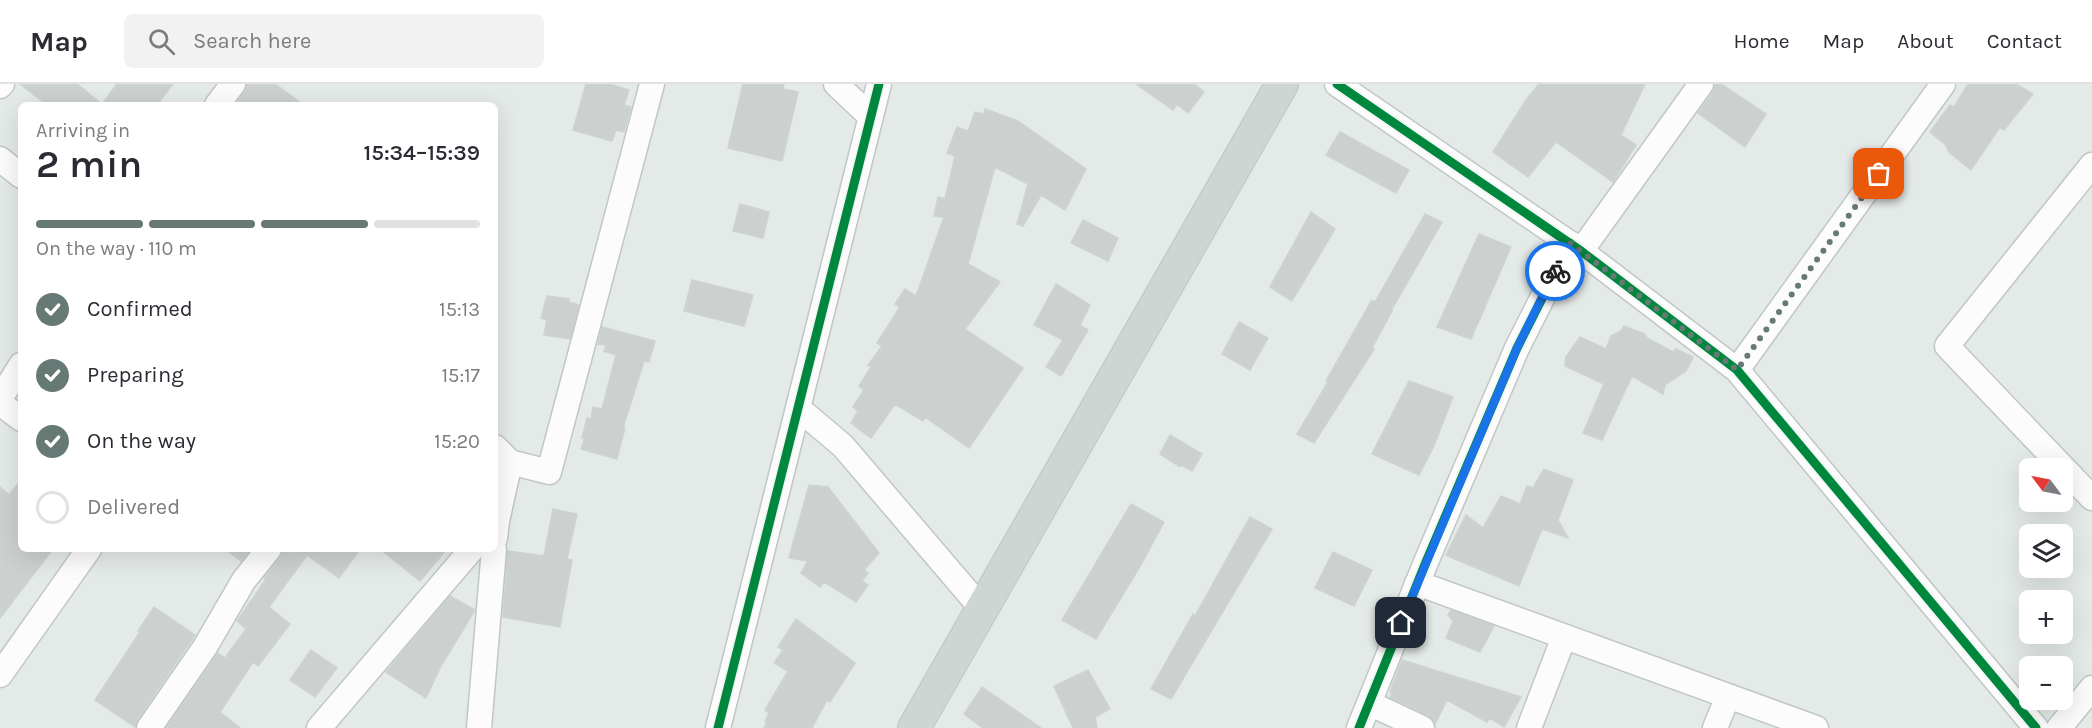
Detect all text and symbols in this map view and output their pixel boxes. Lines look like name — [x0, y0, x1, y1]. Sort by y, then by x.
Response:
search box — [124, 14, 544, 68]
text: Map — [30, 25, 88, 58]
icon: search — [145, 25, 178, 58]
text: Search here — [193, 28, 311, 54]
text: Home — [1734, 29, 1790, 53]
text: Map — [1823, 29, 1864, 53]
text: About — [1897, 29, 1954, 53]
text: Contact — [1987, 29, 2062, 53]
text: Arriving in — [36, 119, 130, 142]
text: 15:34–15:39 — [364, 140, 480, 166]
text: 2 min — [36, 141, 142, 187]
pin — [1853, 148, 1904, 199]
icon: bag — [1862, 157, 1895, 190]
text: On the way · 110 m — [36, 237, 197, 260]
courier — [1525, 241, 1585, 301]
icon: bike — [1539, 255, 1572, 288]
icon: check — [36, 293, 69, 326]
text: Confirmed — [87, 296, 193, 322]
text: 15:13 — [439, 298, 480, 321]
icon: check — [36, 359, 69, 392]
text: Preparing — [87, 362, 184, 388]
text: 15:17 — [441, 364, 480, 387]
icon: check — [36, 425, 69, 458]
text: On the way — [87, 428, 196, 454]
text: 15:20 — [434, 430, 480, 453]
north arrow — [2019, 458, 2073, 512]
map controls — [2019, 458, 2073, 710]
text: Delivered — [87, 494, 180, 520]
button: layers — [2019, 524, 2073, 578]
button: + — [2019, 590, 2073, 644]
pin — [1375, 597, 1426, 648]
icon: home — [1384, 606, 1417, 639]
button: − — [2019, 656, 2073, 710]

